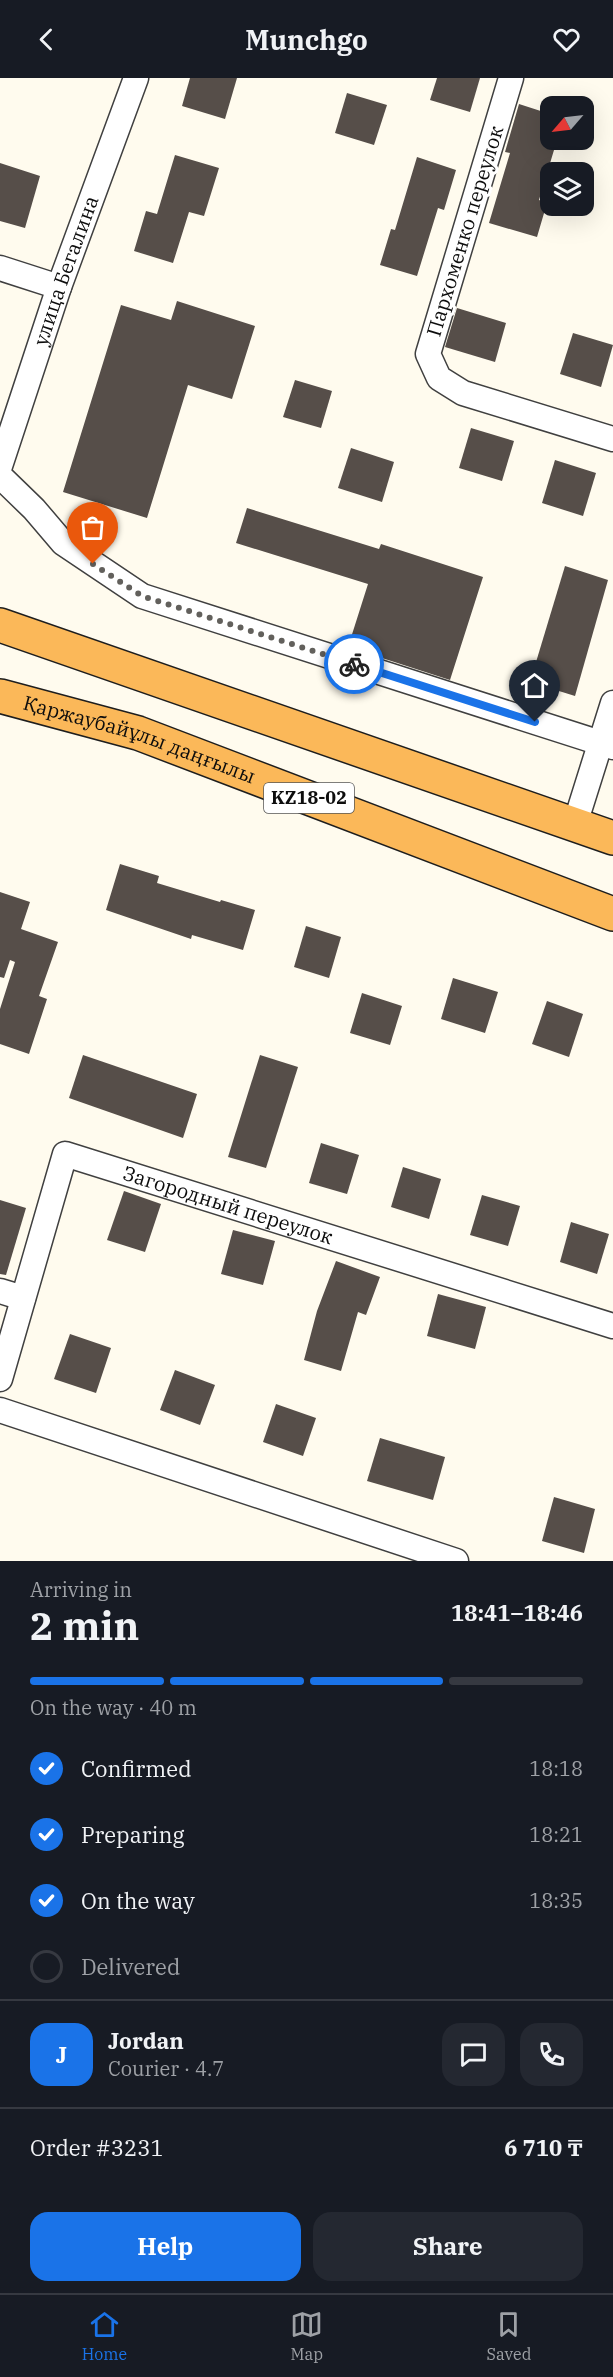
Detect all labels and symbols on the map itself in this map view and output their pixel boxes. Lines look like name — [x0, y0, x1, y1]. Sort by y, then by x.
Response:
north arrow — [540, 96, 594, 150]
street label: Пархоменко переулок — [420, 122, 510, 339]
street label: улица Бегалина — [27, 192, 104, 349]
pin — [67, 502, 118, 564]
courier — [324, 634, 384, 694]
pin — [509, 660, 560, 722]
street label: Қаржаубайұлы даңғылы — [20, 689, 259, 790]
road number: KZ18-02 — [264, 783, 354, 813]
street label: Загородный переулок — [120, 1159, 337, 1250]

